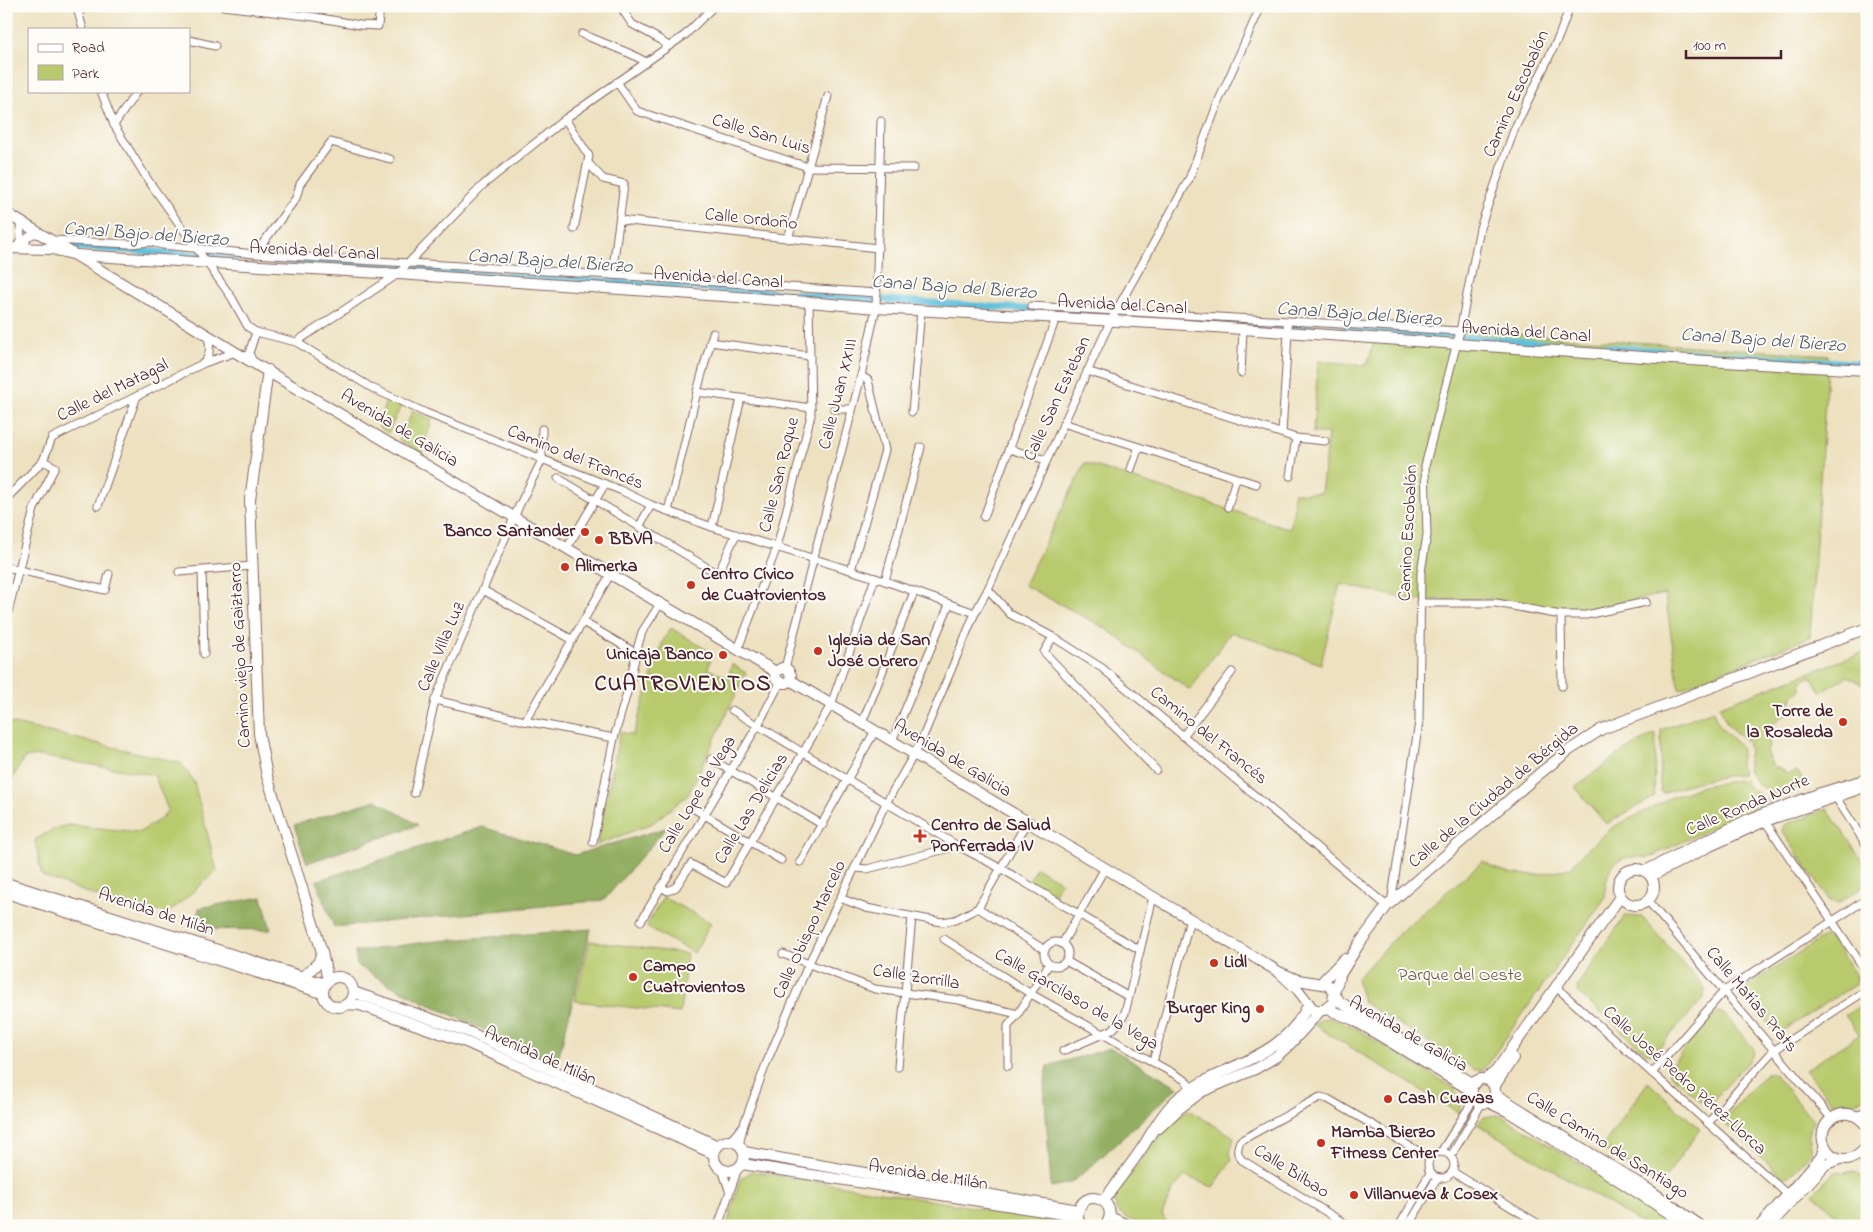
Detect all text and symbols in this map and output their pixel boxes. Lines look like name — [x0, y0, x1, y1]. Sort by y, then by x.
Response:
street label: Camino Escobalón — [1477, 26, 1557, 162]
legend — [28, 28, 190, 92]
scale bar — [1686, 28, 1780, 60]
text: 100 m — [1693, 35, 1726, 57]
text: Road — [72, 37, 105, 59]
text: Park — [72, 63, 100, 85]
street label: Calle San Luis — [708, 108, 814, 162]
street label: Calle Ordoño — [703, 202, 799, 238]
water label: Canal Bajo del Bierzo — [63, 216, 231, 254]
street label: Avenida del Canal — [248, 236, 380, 268]
water label: Canal Bajo del Bierzo — [467, 243, 635, 281]
street label: Avenida del Canal — [652, 261, 784, 297]
water label: Canal Bajo del Bierzo — [871, 269, 1039, 307]
street label: Avenida del Canal — [1056, 290, 1188, 322]
water label: Canal Bajo del Bierzo — [1276, 296, 1444, 334]
street label: Avenida del Canal — [1460, 315, 1592, 351]
water label: Canal Bajo del Bierzo — [1680, 322, 1848, 360]
street label: Calle San Esteban — [1018, 332, 1098, 466]
street label: Calle Juan XXIII — [813, 336, 865, 452]
street label: Calle del Matagal — [53, 353, 174, 430]
street label: Avenida de Galicia — [335, 383, 463, 475]
street label: Calle San Roque — [753, 414, 807, 535]
street label: Camino del Francés — [503, 419, 647, 497]
street label: Camino Escobalón — [1392, 464, 1426, 602]
place label: Banco Santander — [443, 519, 575, 545]
marker: Banco Santander — [579, 526, 591, 538]
place label: BBVA — [608, 527, 653, 553]
marker: BBVA — [593, 534, 605, 546]
place label: Alimerka — [575, 554, 638, 580]
street label: Camino viejo de Gaiztarro — [223, 561, 259, 749]
marker: Alimerka — [559, 561, 571, 573]
place label: Centro Cívico de Cuatrovientos — [701, 562, 826, 609]
marker: Centro Cívico de Cuatrovientos — [685, 579, 697, 591]
street label: Calle Villa Luz — [411, 598, 473, 696]
place label: Iglesia de San José Obrero — [828, 628, 930, 675]
place label: Unicaja Banco — [606, 642, 713, 668]
marker: Iglesia de San José Obrero — [812, 645, 824, 657]
marker: Unicaja Banco — [717, 649, 729, 661]
district label: CUATROVIENTOS — [595, 669, 771, 701]
street label: Camino del Francés — [1144, 680, 1272, 792]
place label: Torre de la Rosaleda — [1747, 699, 1834, 746]
street label: Avenida de Galicia — [888, 713, 1016, 805]
marker: Torre de la Rosaleda — [1837, 716, 1849, 728]
street label: Calle de la Ciudad de Bérgida — [1403, 717, 1586, 876]
street label: Calle Lope de Vega — [652, 731, 744, 859]
street label: Calle Las Delicias — [708, 748, 796, 870]
street label: Calle Ronda Norte — [1682, 768, 1815, 844]
place label: Centro de Salud Ponferrada IV — [931, 813, 1052, 860]
marker: Centro de Salud Ponferrada IV — [913, 829, 927, 843]
street label: Calle Obispo Marcelo — [766, 856, 854, 1004]
street label: Avenida de Milán — [94, 882, 218, 944]
street label: Calle Matías Prats — [1699, 941, 1803, 1059]
street label: Calle Garcilaso de la Vega — [988, 942, 1163, 1059]
place label: Lidl — [1224, 950, 1247, 976]
place label: Campo Cuatrovientos — [643, 954, 746, 1001]
marker: Lidl — [1208, 957, 1220, 969]
street label: Calle Zorrilla — [871, 958, 961, 998]
park label: Parque del Oeste — [1398, 963, 1523, 989]
marker: Campo Cuatrovientos — [627, 971, 639, 983]
street label: Avenida de Galicia — [1343, 990, 1473, 1080]
place label: Burger King — [1166, 996, 1250, 1023]
street label: Calle José Pedro Pérez-Llorca — [1596, 1000, 1772, 1162]
marker: Burger King — [1254, 1003, 1266, 1015]
street label: Avenida de Milán — [479, 1021, 601, 1094]
street label: Calle Camino de Santiago — [1520, 1085, 1693, 1207]
place label: Cash Cuevas — [1398, 1086, 1494, 1112]
marker: Cash Cuevas — [1382, 1093, 1394, 1105]
place label: Mamba Bierzo Fitness Center — [1330, 1120, 1439, 1167]
marker: Mamba Bierzo Fitness Center — [1315, 1137, 1327, 1149]
street label: Calle Bilbao — [1248, 1138, 1334, 1206]
street label: Avenida de Milán — [866, 1154, 990, 1198]
place label: Villanueva & Cosex — [1363, 1182, 1498, 1208]
marker: Villanueva & Cosex — [1348, 1189, 1360, 1201]

